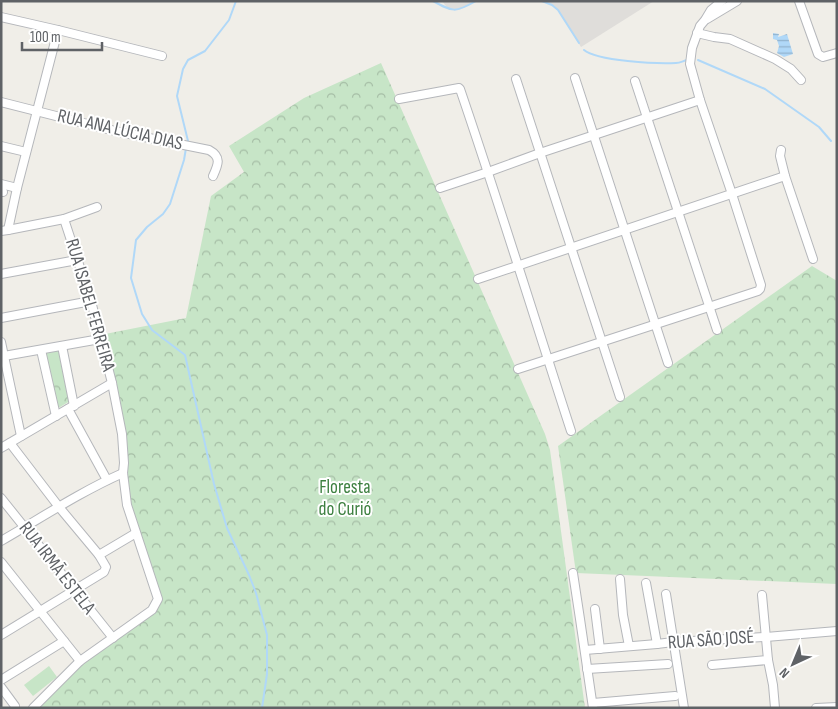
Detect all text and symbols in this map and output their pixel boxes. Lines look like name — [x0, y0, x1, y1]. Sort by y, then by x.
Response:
scale bar — [22, 20, 102, 52]
text: 100 m — [30, 28, 61, 47]
street label: RUA ANA LÚCIA DIAS — [55, 104, 185, 156]
street label: RUA ISABEL FERREIRA — [60, 236, 120, 375]
park label: Floresta do Curió — [319, 476, 371, 521]
street label: RUA IRMÃ ESTELA — [14, 517, 101, 619]
street label: RUA SÃO JOSÉ — [667, 626, 755, 654]
north arrow — [768, 639, 818, 689]
text: N — [776, 664, 793, 682]

